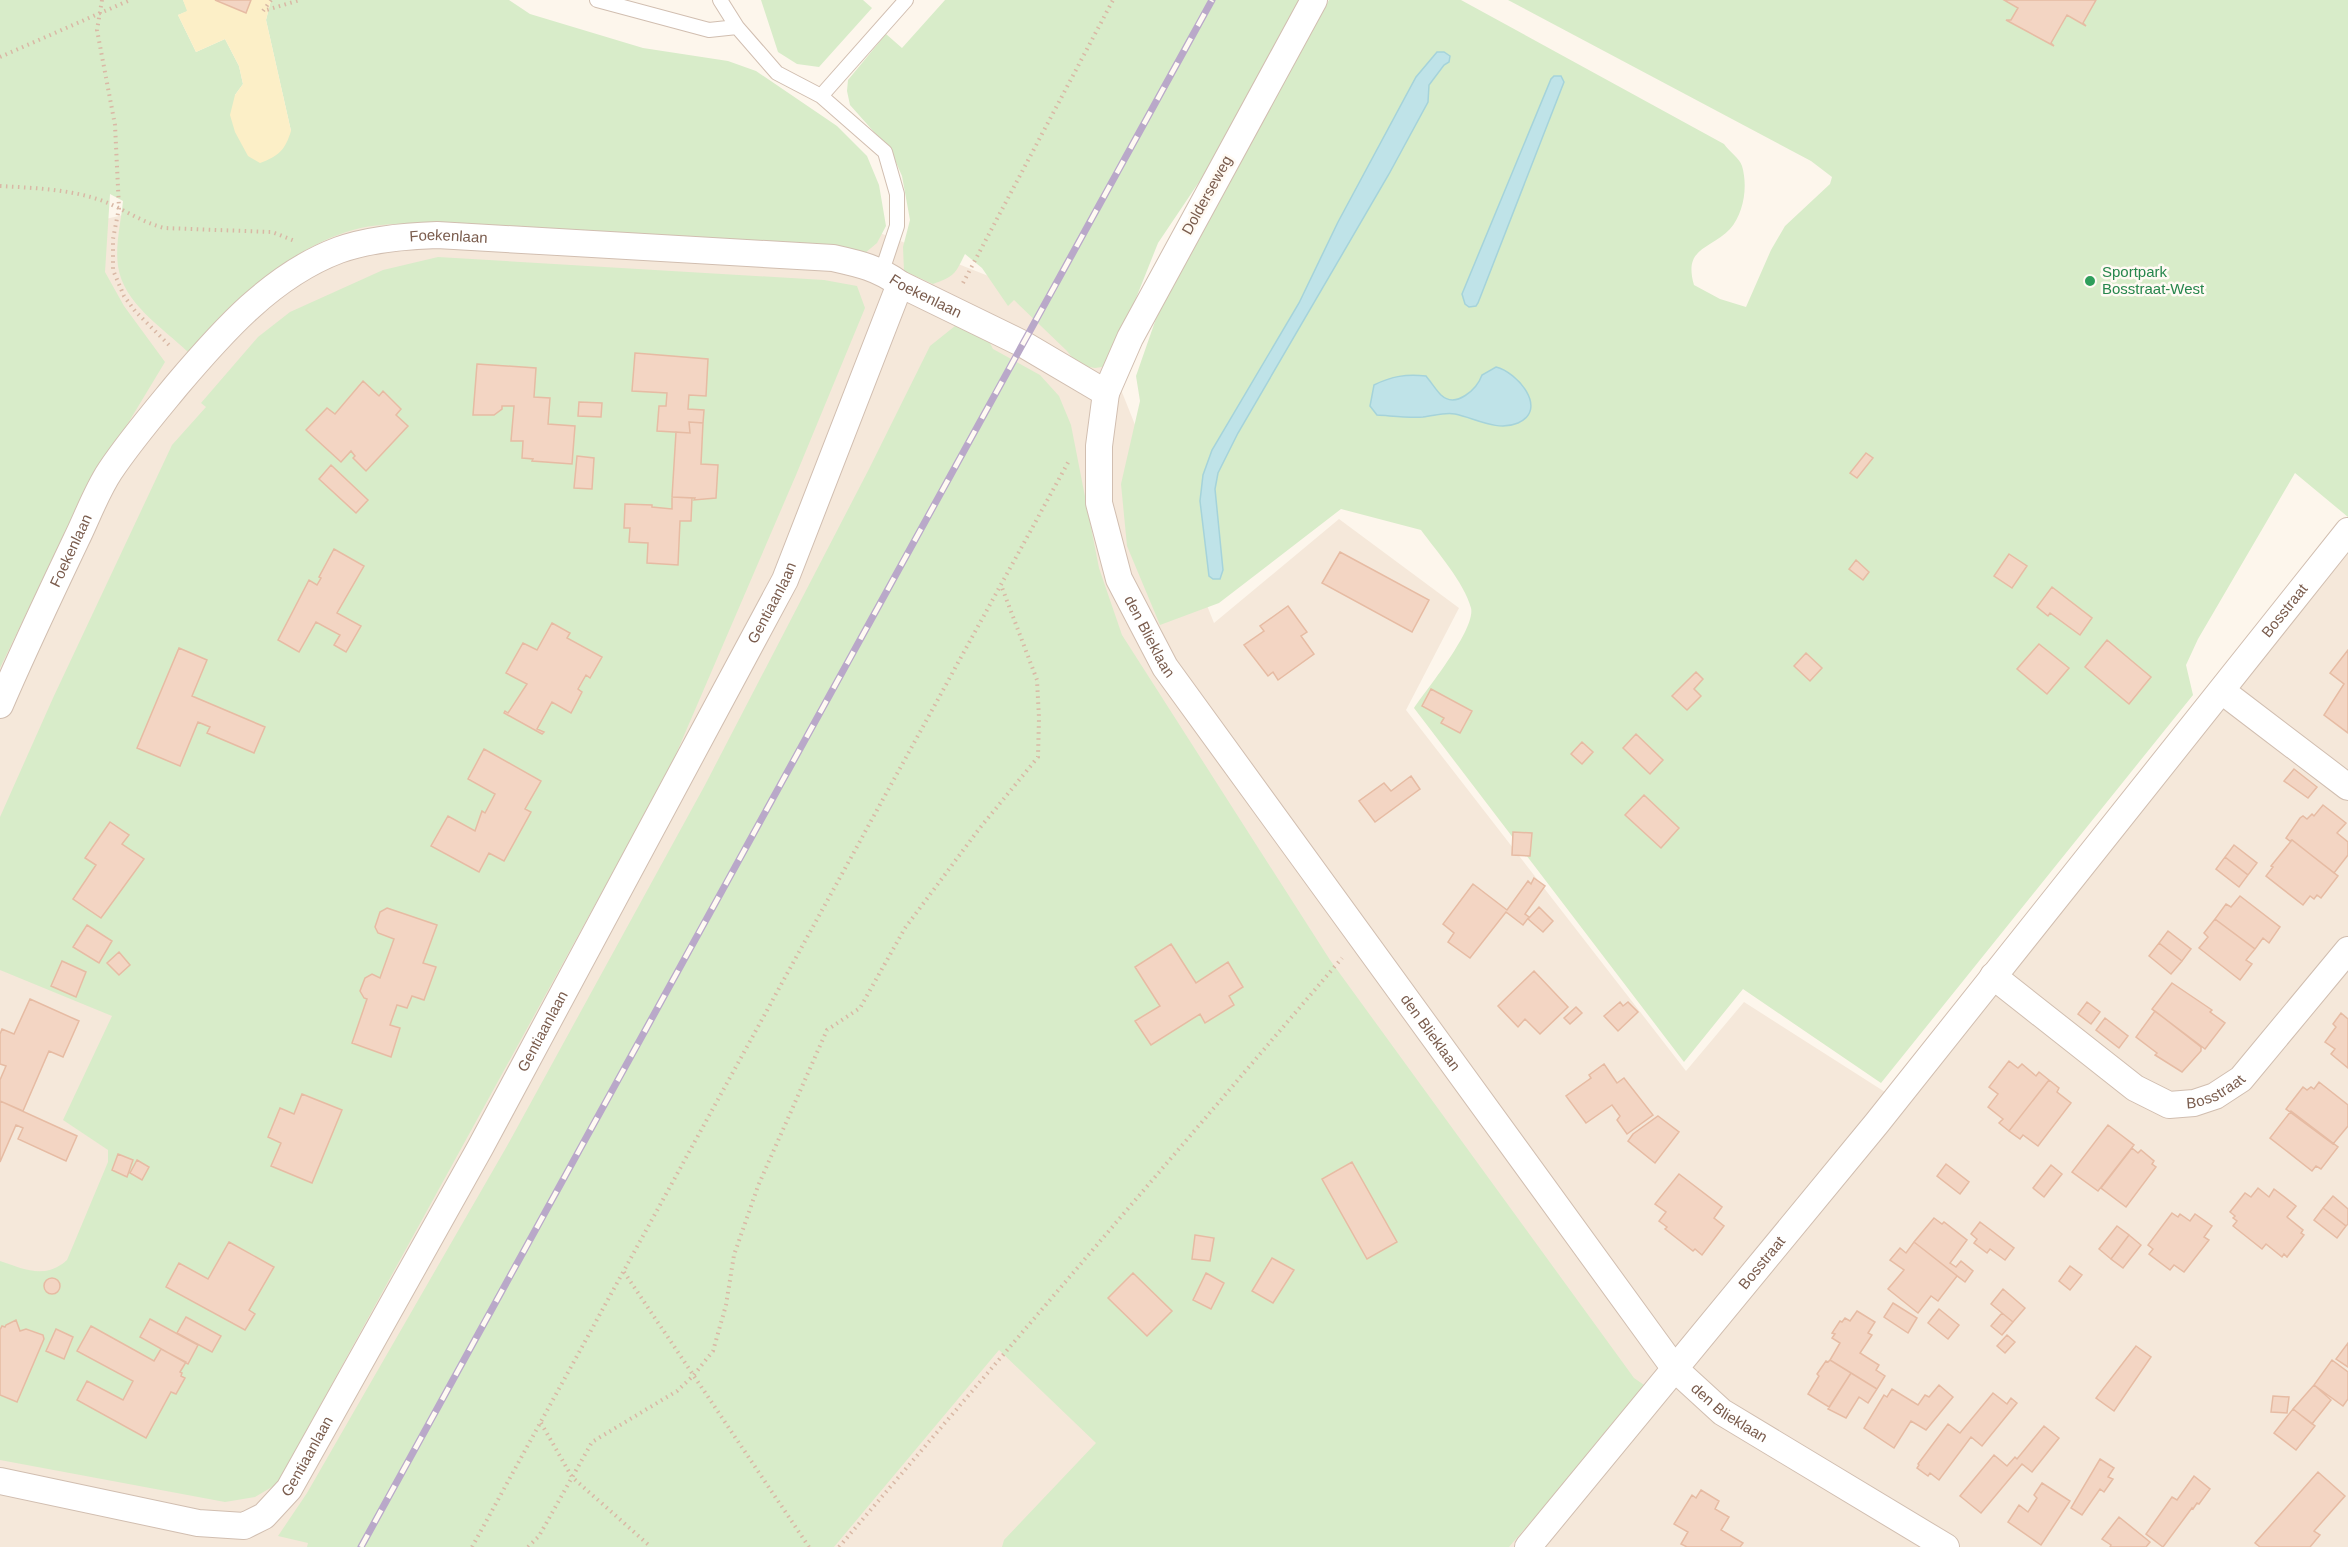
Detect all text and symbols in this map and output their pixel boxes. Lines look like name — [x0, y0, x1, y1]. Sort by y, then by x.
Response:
street label: Dolderseweg — [1178, 152, 1235, 237]
street label: Foekenlaan — [409, 226, 488, 246]
place label: Sportpark Bosstraat-West — [2102, 263, 2205, 297]
street label: Foekenlaan — [887, 270, 965, 321]
marker: Sportpark Bosstraat-West — [2083, 274, 2097, 288]
street label: Foekenlaan — [46, 511, 95, 589]
street label: Gentiaanlaan — [744, 560, 799, 646]
street label: Bosstraat — [2258, 580, 2311, 640]
street label: den Blieklaan — [1121, 593, 1179, 680]
street label: Gentiaanlaan — [514, 988, 571, 1074]
street label: den Blieklaan — [1398, 991, 1464, 1074]
street label: Bosstraat — [2186, 1071, 2249, 1112]
street label: Bosstraat — [1735, 1232, 1789, 1292]
street label: den Blieklaan — [1688, 1379, 1771, 1445]
street label: Gentiaanlaan — [277, 1413, 336, 1500]

